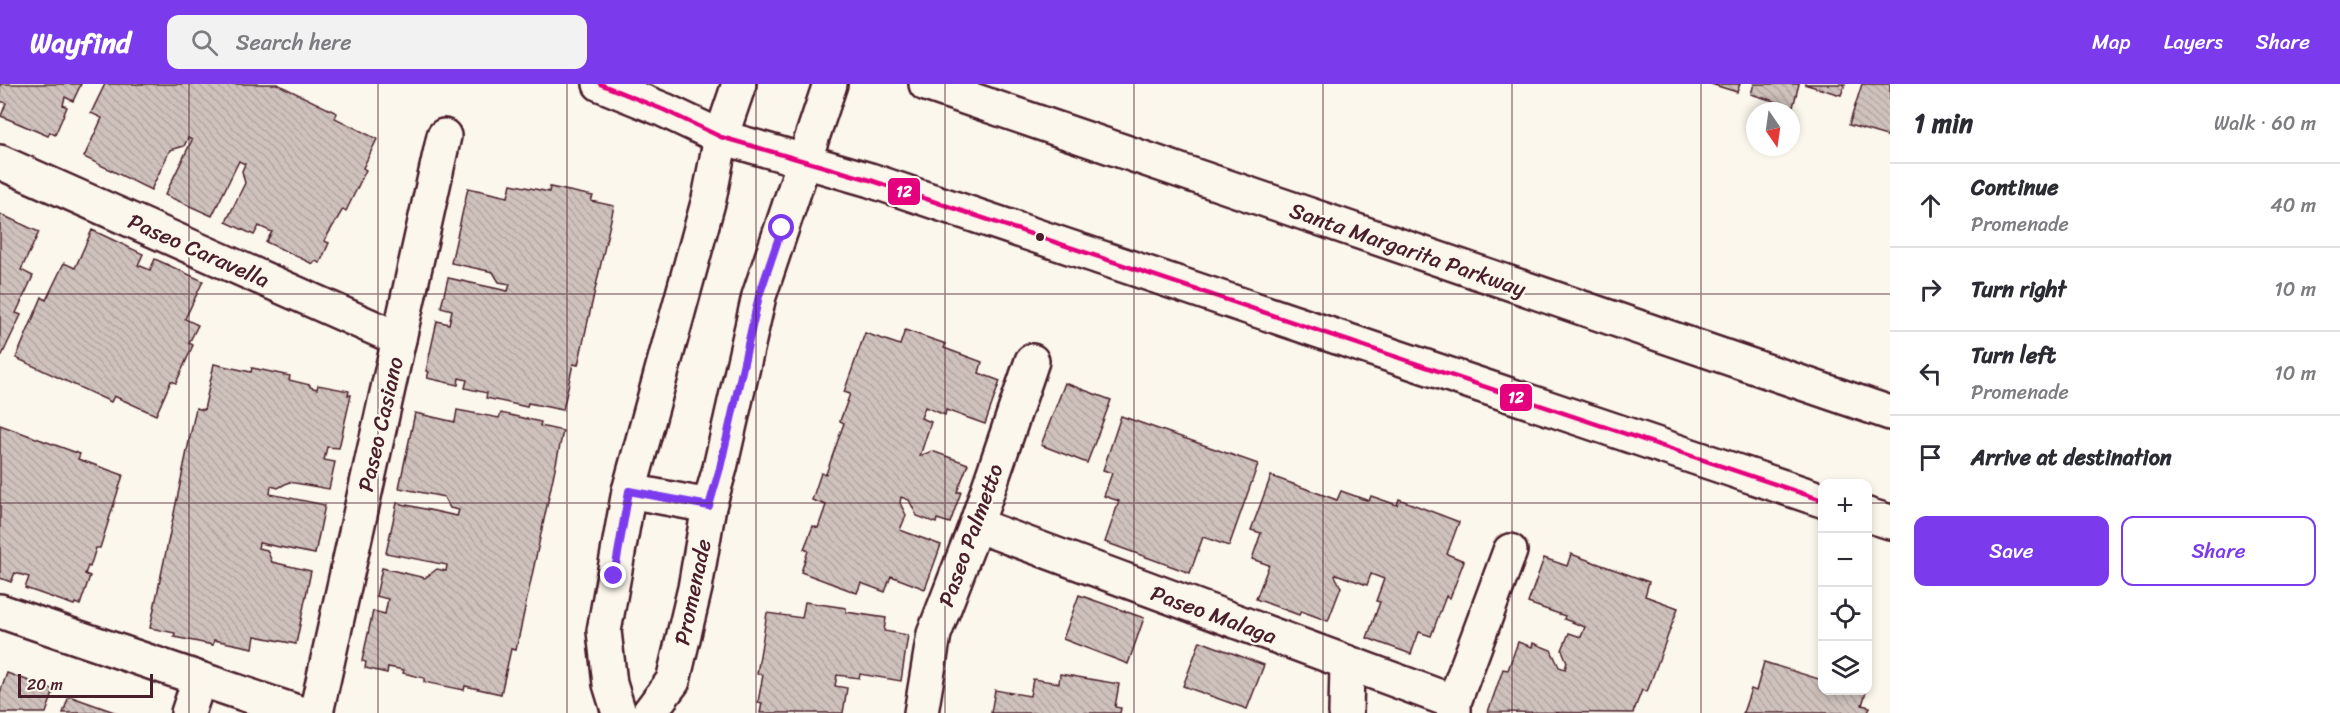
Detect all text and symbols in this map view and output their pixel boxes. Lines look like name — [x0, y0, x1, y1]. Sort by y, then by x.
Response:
search box — [167, 15, 587, 69]
text: Wayfind — [30, 18, 131, 67]
text: Search here — [236, 23, 352, 62]
text: Map — [2092, 23, 2131, 61]
text: Layers — [2164, 23, 2223, 61]
text: Share — [2256, 23, 2310, 61]
icon: search — [188, 26, 221, 59]
text: 1 min — [1914, 100, 1973, 146]
north arrow — [1746, 102, 1800, 156]
text: Walk · 60 m — [2214, 106, 2316, 141]
text: Continue — [1971, 168, 2059, 207]
line badge: 12 — [887, 177, 921, 206]
text: 12 — [896, 177, 913, 206]
text: 40 m — [2270, 188, 2316, 223]
icon: ahead — [1914, 189, 1947, 222]
street label: Santa Margarita Parkway — [1284, 191, 1532, 308]
street label: Paseo Caravella — [122, 202, 276, 299]
text: Promenade — [1971, 207, 2069, 242]
route start — [768, 214, 794, 240]
unlabelled marker — [1034, 231, 1046, 243]
text: Turn right — [1971, 270, 2066, 309]
text: 10 m — [2274, 272, 2316, 307]
icon: right — [1914, 273, 1947, 306]
text: Turn left — [1971, 336, 2056, 375]
street label: Paseo Casiano — [346, 353, 415, 496]
text: 10 m — [2274, 356, 2316, 391]
icon: left — [1914, 357, 1947, 390]
text: Promenade — [1971, 375, 2069, 410]
line badge: 12 — [1499, 383, 1533, 412]
text: 12 — [1508, 383, 1525, 412]
text: Arrive at destination — [1971, 438, 2172, 477]
icon: arrive — [1914, 441, 1947, 474]
street label: Paseo Palmetto — [927, 458, 1014, 612]
map controls — [1818, 479, 1872, 695]
button: + — [1818, 479, 1872, 533]
button: Save — [1914, 516, 2109, 586]
button: Share — [2121, 516, 2316, 586]
button: − — [1818, 533, 1872, 587]
street label: Promenade — [662, 535, 723, 649]
route end — [600, 562, 626, 588]
street label: Paseo Malaga — [1145, 574, 1282, 655]
button: locate — [1818, 587, 1872, 641]
button: layers — [1818, 641, 1872, 695]
text: 20 m — [27, 670, 63, 699]
scale bar — [18, 671, 153, 698]

